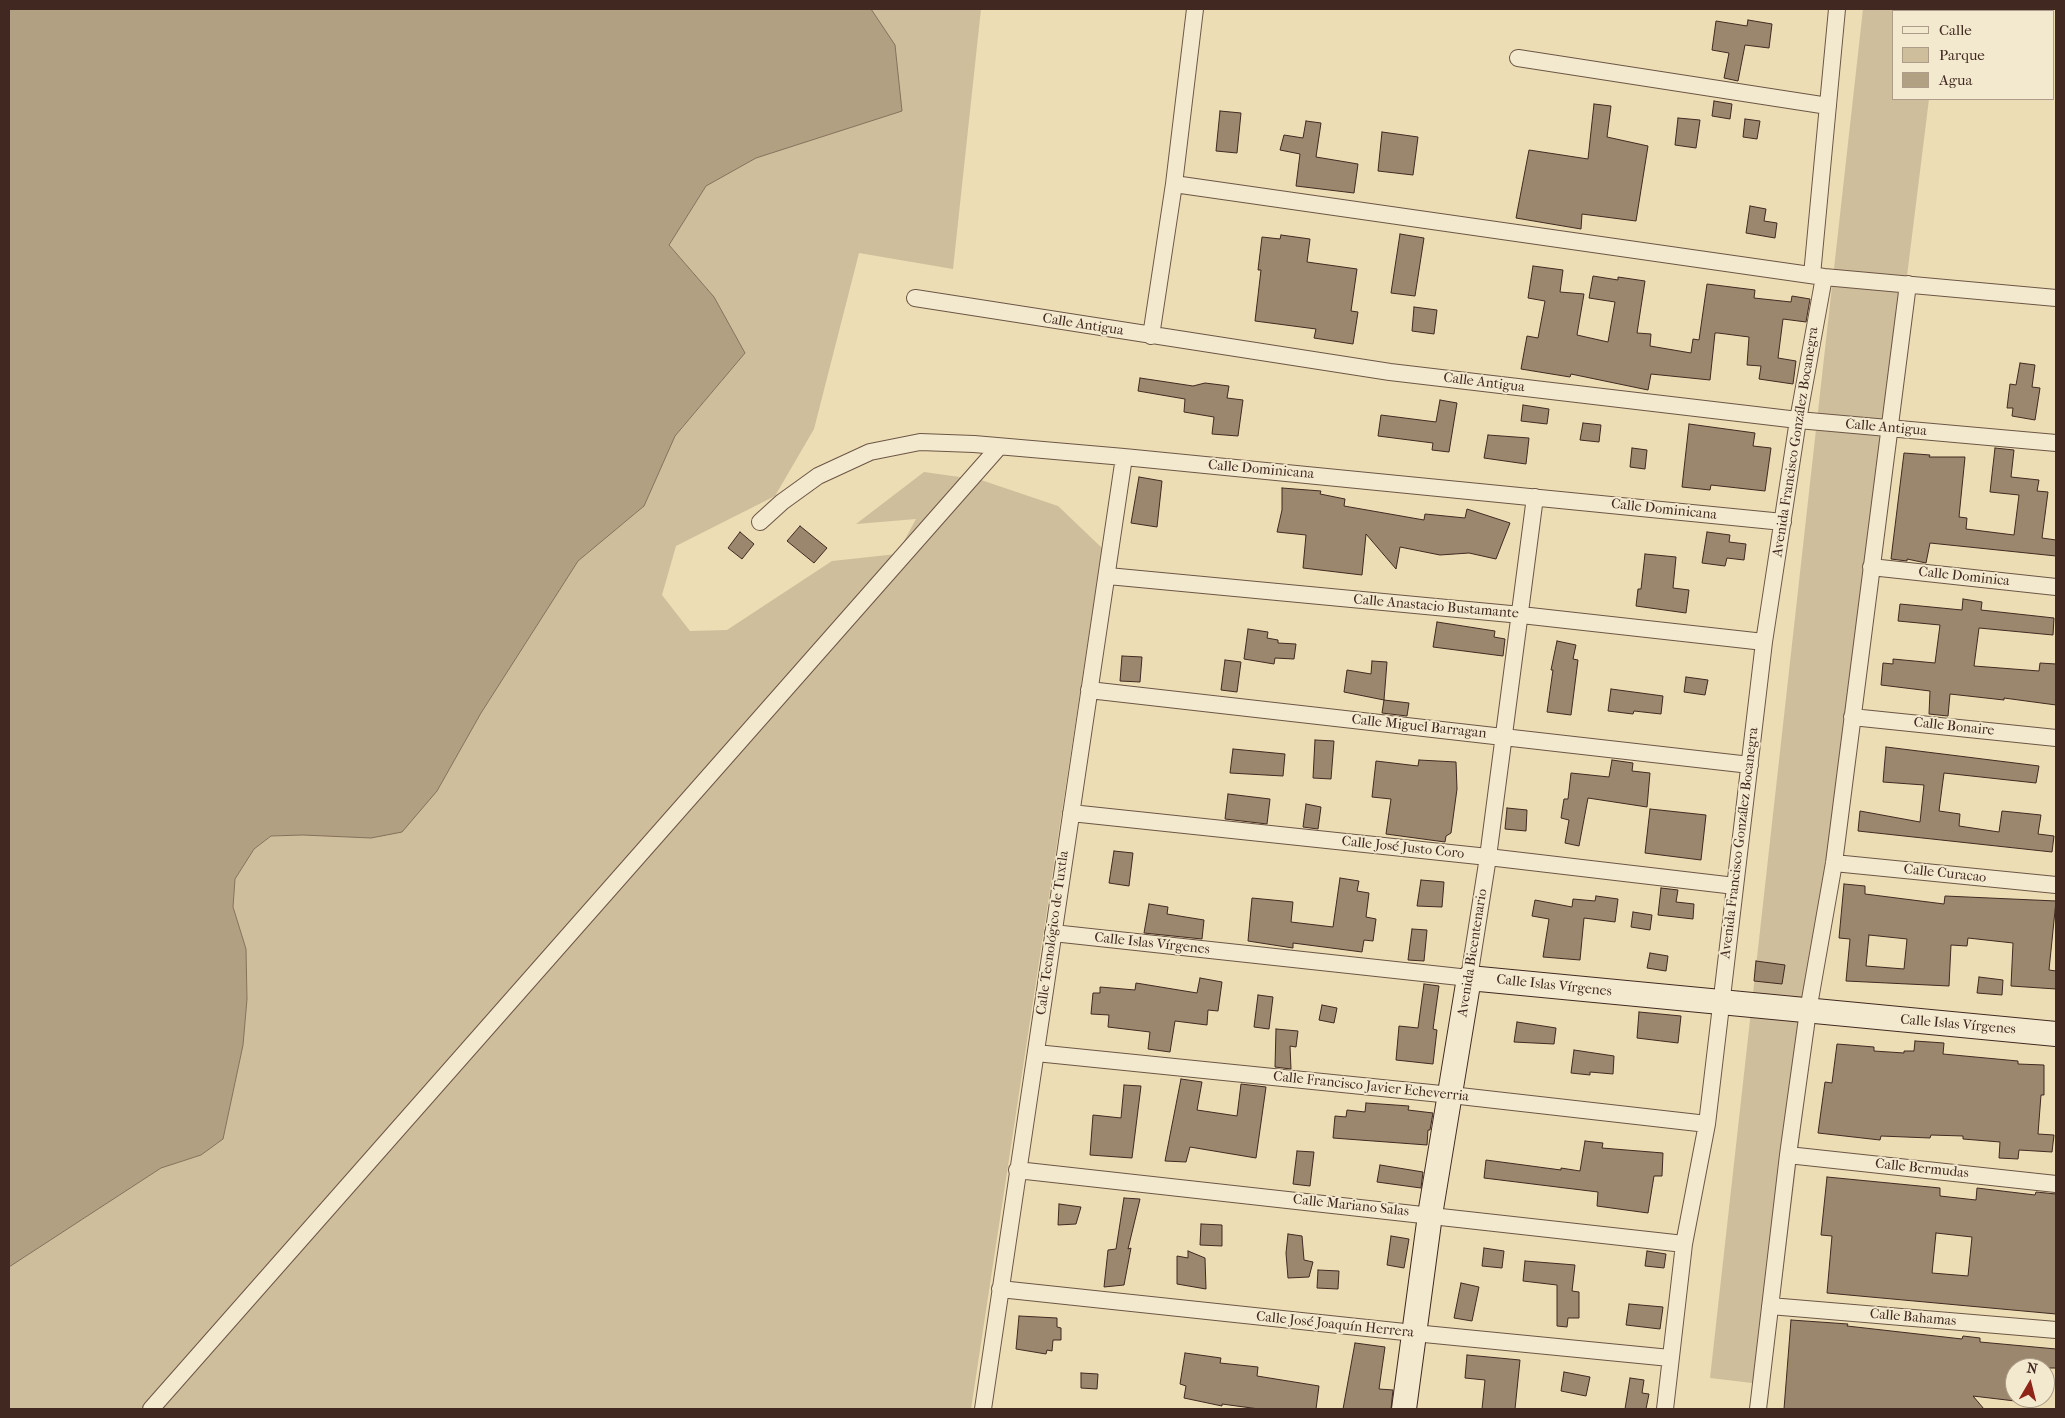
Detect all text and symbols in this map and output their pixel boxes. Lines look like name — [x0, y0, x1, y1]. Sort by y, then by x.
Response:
legend — [1892, 10, 2055, 100]
text: Calle — [1939, 21, 1972, 39]
text: Parque — [1939, 46, 1985, 64]
text: Agua — [1939, 71, 1972, 89]
street label: Calle Antigua — [1041, 310, 1125, 340]
street label: Avenida Francisco González Bocanegra — [1769, 326, 1823, 558]
street label: Calle Antigua — [1442, 370, 1526, 396]
street label: Calle Antigua — [1845, 416, 1927, 440]
street label: Calle Dominicana — [1207, 457, 1315, 483]
street label: Calle Dominicana — [1610, 496, 1718, 524]
street label: Calle Dominica — [1917, 564, 2011, 590]
street label: Calle Anastacio Bustamante — [1353, 591, 1519, 623]
street label: Calle Miguel Barragan — [1351, 712, 1487, 742]
street label: Calle Bonaire — [1913, 714, 1995, 740]
street label: Avenida Francisco González Bocanegra — [1717, 726, 1763, 960]
street label: Calle José Justo Coro — [1341, 833, 1465, 863]
street label: Calle Tecnológico de Tuxtla — [1033, 850, 1073, 1016]
street label: Calle Curacao — [1903, 861, 1987, 887]
street label: Avenida Bicentenario — [1455, 888, 1491, 1018]
street label: Calle Islas Vírgenes — [1093, 930, 1211, 958]
street label: Calle Islas Vírgenes — [1495, 972, 1613, 1000]
street label: Calle Islas Vírgenes — [1899, 1012, 2017, 1038]
street label: Calle Francisco Javier Echeverria — [1272, 1068, 1470, 1106]
street label: Calle Bermudas — [1874, 1156, 1970, 1182]
street label: Calle Mariano Salas — [1292, 1192, 1410, 1220]
street label: Calle Bahamas — [1869, 1306, 1957, 1330]
street label: Calle José Joaquín Herrera — [1255, 1308, 1415, 1342]
north arrow — [2005, 1358, 2055, 1408]
text: N — [2026, 1359, 2038, 1378]

